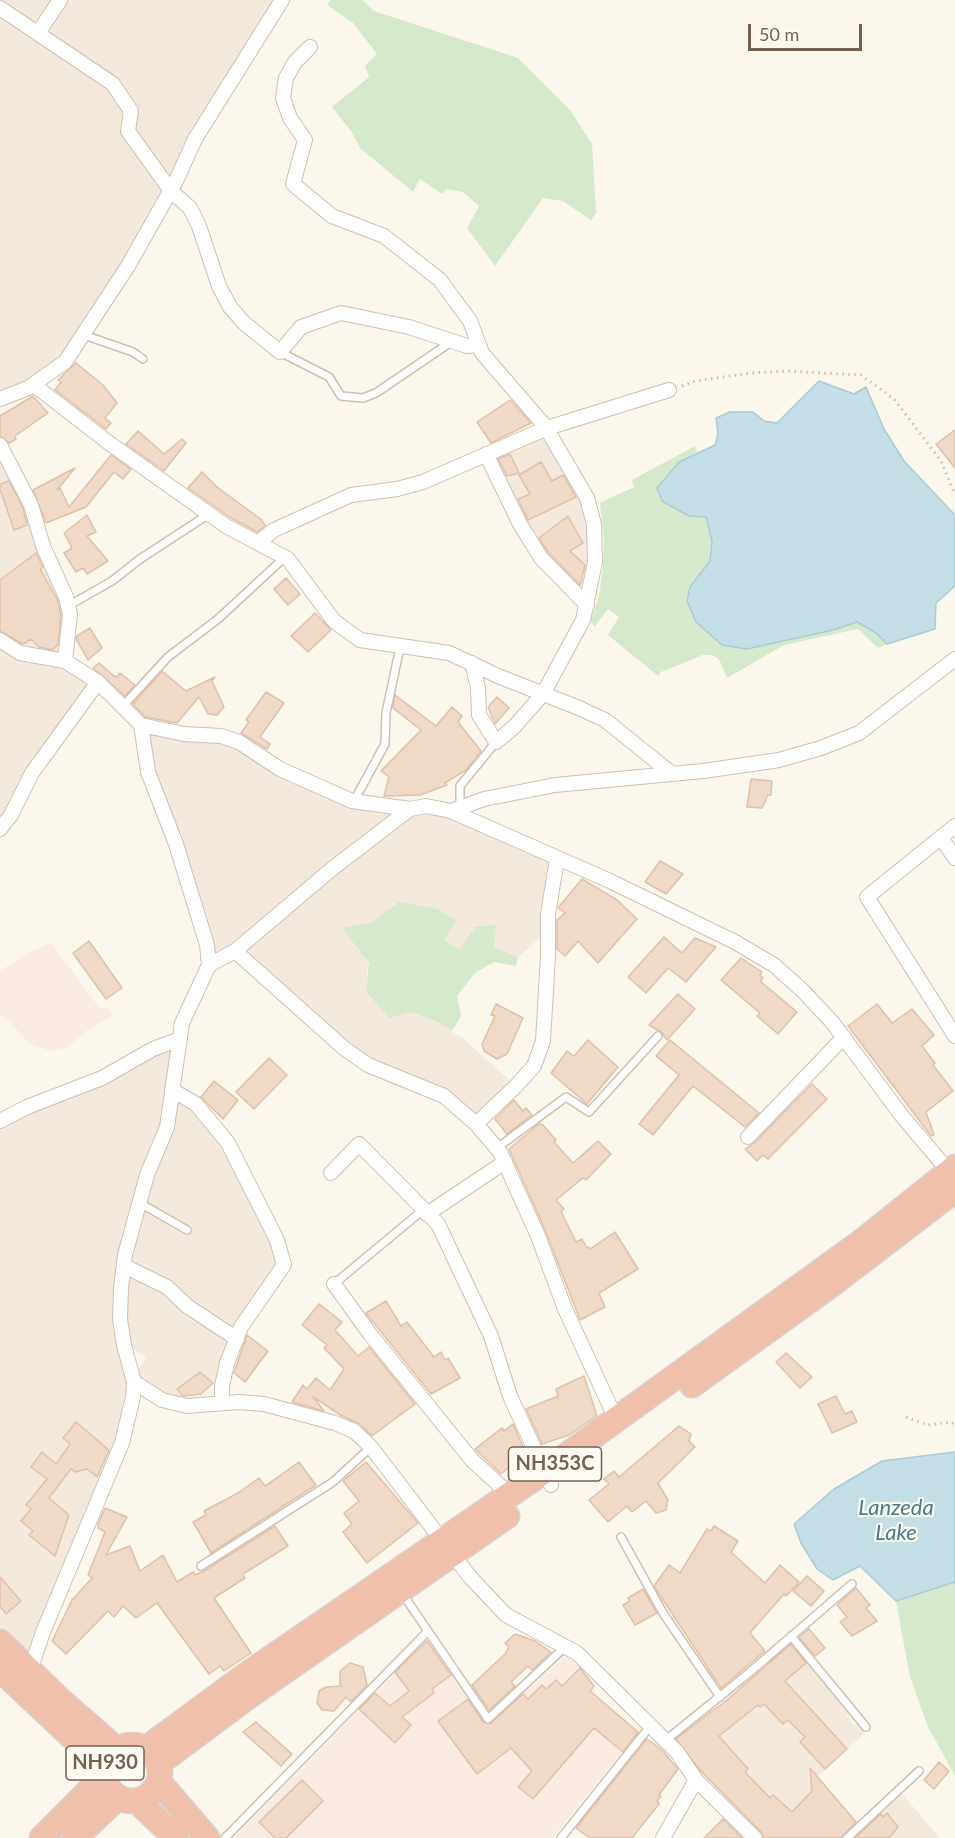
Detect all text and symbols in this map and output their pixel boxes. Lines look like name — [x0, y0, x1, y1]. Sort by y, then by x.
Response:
scale bar — [751, 12, 865, 50]
text: 50 m — [759, 23, 799, 45]
road number: NH353C — [508, 1447, 602, 1481]
water label: Lanzeda Lake — [858, 1495, 934, 1546]
road number: NH930 — [66, 1746, 144, 1780]

